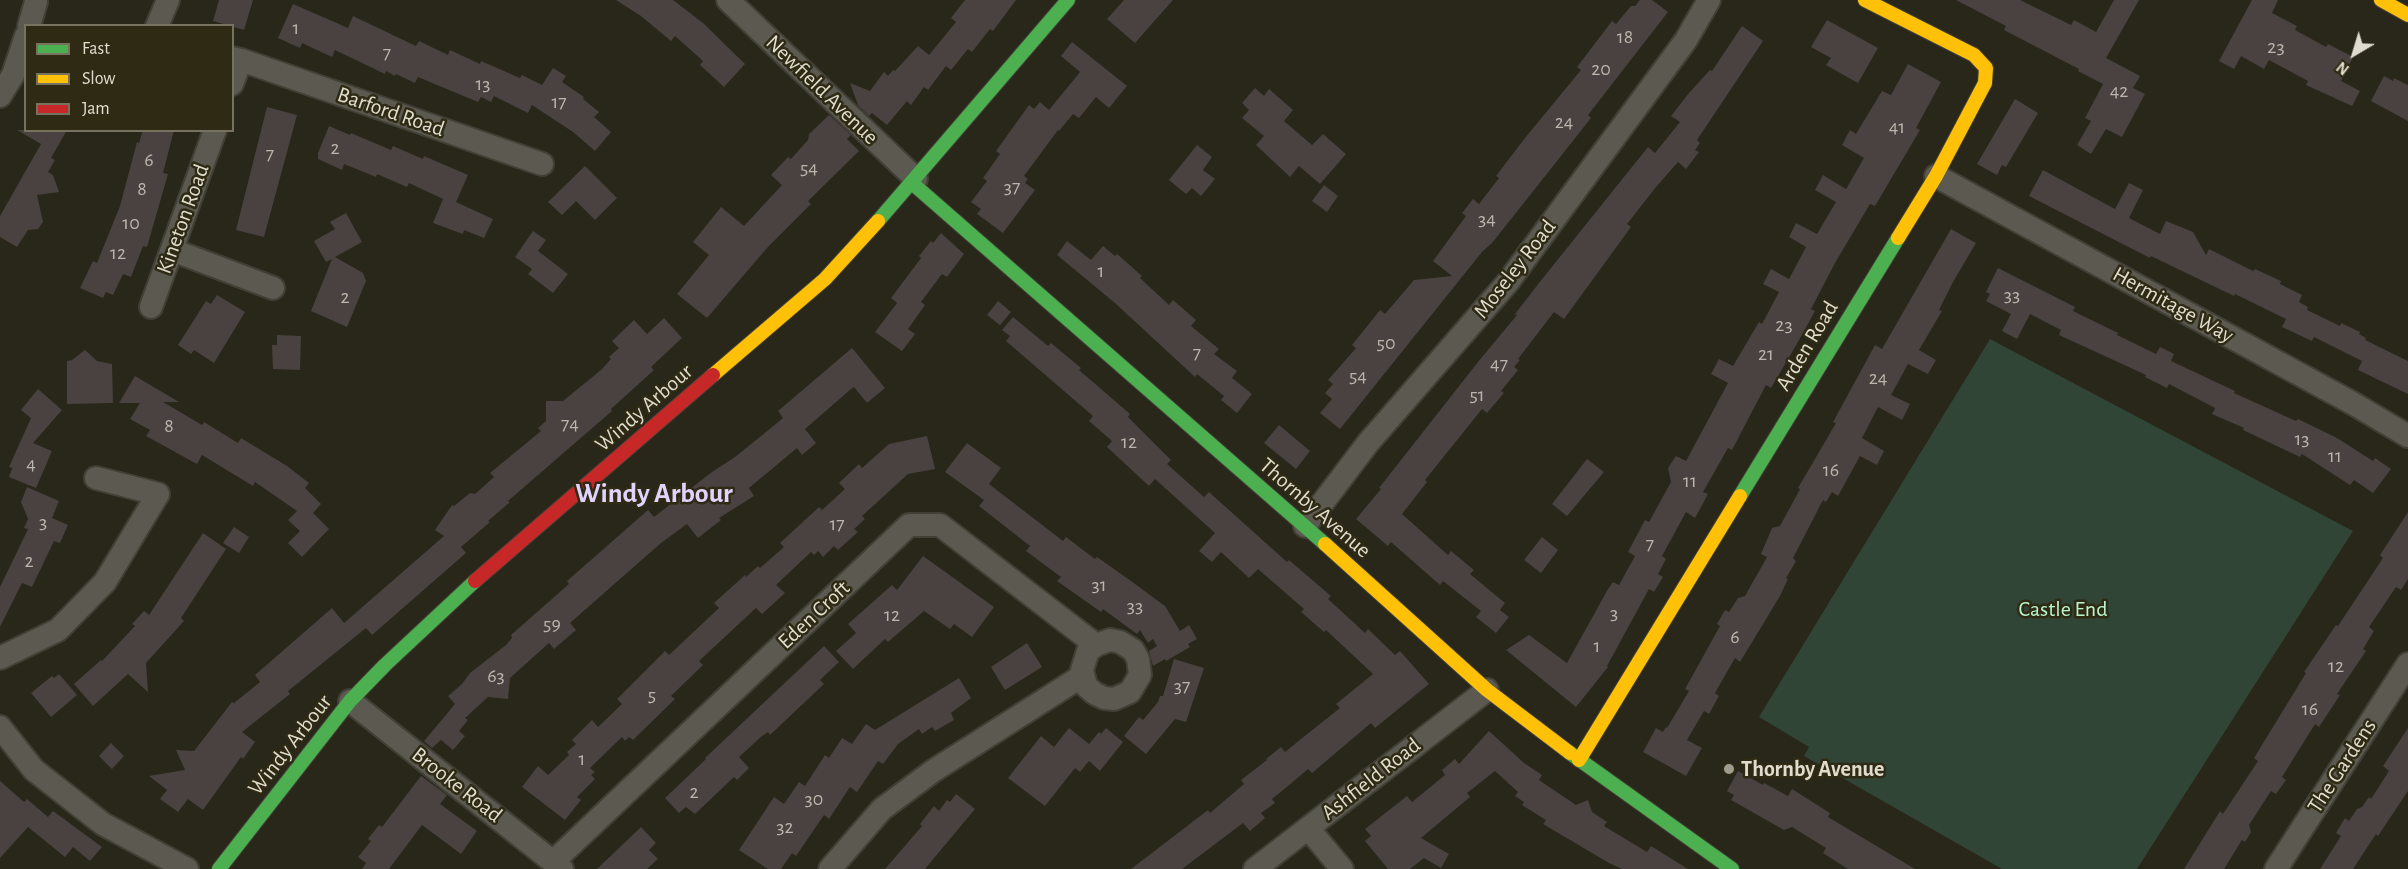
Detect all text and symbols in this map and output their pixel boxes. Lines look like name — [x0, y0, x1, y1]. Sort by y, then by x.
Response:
house number: 1 — [293, 16, 299, 40]
legend — [24, 24, 234, 132]
north arrow — [2324, 24, 2384, 84]
house number: 18 — [1617, 25, 1633, 49]
street label: Newfield Avenue — [760, 30, 884, 150]
house number: 23 — [2267, 35, 2285, 59]
text: Fast — [82, 40, 110, 58]
house number: 7 — [383, 41, 391, 65]
house number: 20 — [1591, 57, 1611, 81]
text: N — [2334, 58, 2352, 78]
text: Slow — [82, 70, 115, 88]
house number: 13 — [475, 72, 491, 96]
house number: 42 — [2110, 79, 2128, 103]
street label: Barford Road — [334, 81, 448, 143]
house number: 17 — [551, 90, 567, 114]
text: Jam — [82, 100, 110, 118]
house number: 24 — [1555, 110, 1573, 134]
house number: 41 — [1889, 115, 1905, 139]
house number: 2 — [330, 136, 340, 160]
house number: 7 — [266, 142, 274, 166]
house number: 6 — [144, 148, 154, 172]
house number: 54 — [800, 156, 818, 180]
street label: Kineton Road — [151, 161, 215, 277]
house number: 37 — [1004, 175, 1020, 199]
house number: 8 — [137, 177, 147, 201]
house number: 34 — [1478, 207, 1496, 231]
house number: 10 — [122, 211, 140, 235]
street label: Moseley Road — [1468, 214, 1562, 324]
house number: 12 — [110, 241, 126, 265]
house number: 1 — [1098, 259, 1104, 283]
street label: Hermitage Way — [2108, 261, 2238, 349]
house number: 33 — [2004, 283, 2020, 307]
house number: 2 — [340, 285, 350, 309]
street label: Arden Road — [1770, 296, 1844, 396]
house number: 23 — [1775, 313, 1793, 337]
house number: 50 — [1377, 331, 1395, 355]
house number: 7 — [1193, 341, 1201, 365]
house number: 21 — [1758, 342, 1774, 366]
house number: 47 — [1490, 352, 1508, 376]
street label: Windy Arbour — [590, 358, 698, 458]
house number: 54 — [1349, 364, 1367, 388]
house number: 24 — [1869, 366, 1887, 390]
house number: 51 — [1469, 383, 1485, 407]
house number: 74 — [561, 412, 579, 436]
house number: 8 — [164, 414, 174, 438]
house number: 13 — [2294, 427, 2310, 451]
house number: 12 — [1121, 430, 1137, 454]
house number: 11 — [2328, 444, 2342, 468]
house number: 4 — [26, 452, 36, 476]
street label: Thornby Avenue — [1254, 452, 1376, 564]
house number: 16 — [1823, 458, 1839, 482]
house number: 11 — [1683, 469, 1697, 493]
district label: Windy Arbour — [575, 477, 733, 511]
house number: 3 — [39, 510, 47, 534]
house number: 17 — [829, 512, 845, 536]
house number: 7 — [1646, 532, 1654, 556]
house number: 2 — [24, 549, 34, 573]
house number: 31 — [1091, 573, 1107, 597]
street label: Eden Croft — [773, 575, 855, 655]
house number: 33 — [1127, 594, 1143, 618]
park label: Castle End — [2018, 596, 2108, 622]
house number: 3 — [1610, 601, 1618, 625]
house number: 12 — [884, 603, 900, 627]
house number: 59 — [543, 612, 561, 636]
house number: 6 — [1730, 625, 1740, 649]
house number: 1 — [1594, 634, 1600, 658]
house number: 12 — [2328, 654, 2344, 678]
house number: 63 — [487, 664, 505, 688]
house number: 37 — [1174, 674, 1190, 698]
house number: 5 — [648, 683, 656, 707]
street label: Windy Arbour — [242, 689, 338, 801]
house number: 16 — [2302, 697, 2318, 721]
street label: The Gardens — [2302, 714, 2382, 818]
street label: Ashfield Road — [1316, 732, 1426, 826]
street label: Brooke Road — [407, 742, 507, 828]
house number: 1 — [579, 747, 585, 771]
place label: Thornby Avenue — [1741, 756, 1884, 782]
marker: Thornby Avenue — [1722, 762, 1736, 776]
house number: 2 — [689, 780, 699, 804]
house number: 30 — [805, 787, 823, 811]
house number: 32 — [776, 815, 794, 839]

